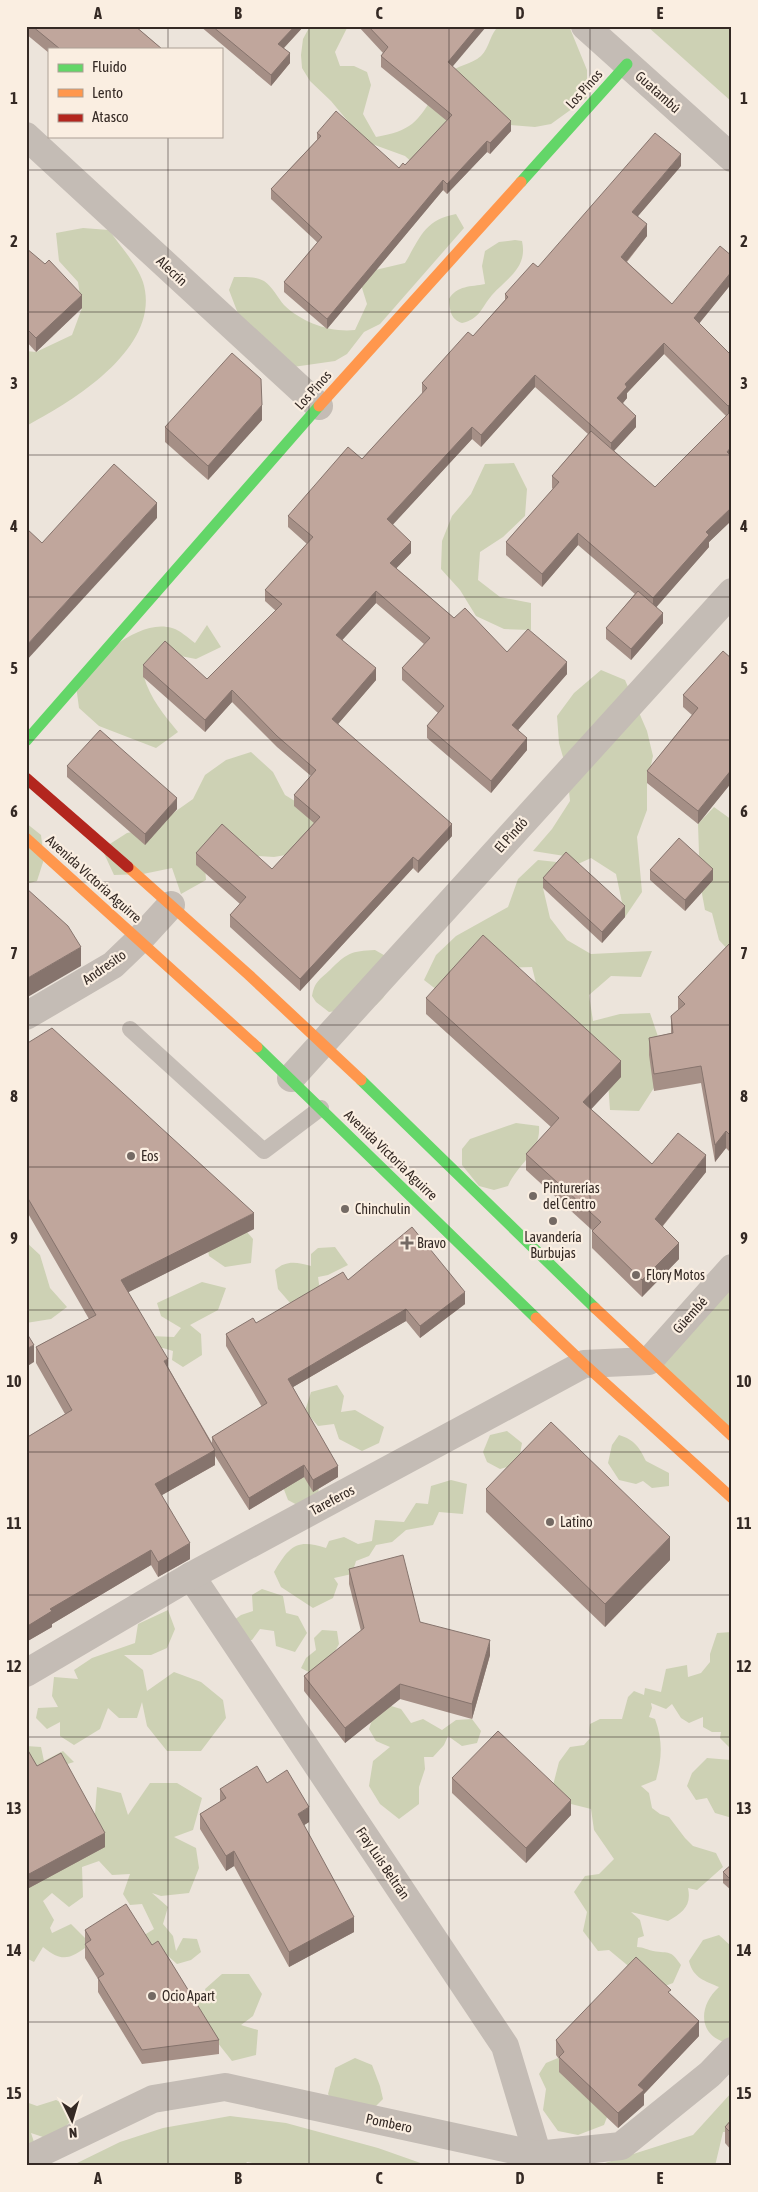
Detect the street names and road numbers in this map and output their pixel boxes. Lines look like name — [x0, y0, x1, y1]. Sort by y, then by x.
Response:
street label: Los Pinos — [562, 66, 606, 112]
street label: Guatambú — [632, 68, 684, 116]
street label: Alecrín — [153, 253, 191, 289]
street label: Los Pinos — [291, 367, 335, 413]
street label: El Pindó — [491, 814, 531, 856]
street label: Avenida Victoria Aguirre — [43, 832, 145, 926]
street label: Andresito — [79, 946, 129, 988]
street label: Avenida Victoria Aguirre — [341, 1107, 441, 1203]
street label: Güembé — [669, 1293, 711, 1337]
street label: Tareferos — [307, 1482, 357, 1518]
street label: Fray Luis Beltrán — [353, 1824, 413, 1902]
street label: Pombero — [364, 2110, 414, 2136]

